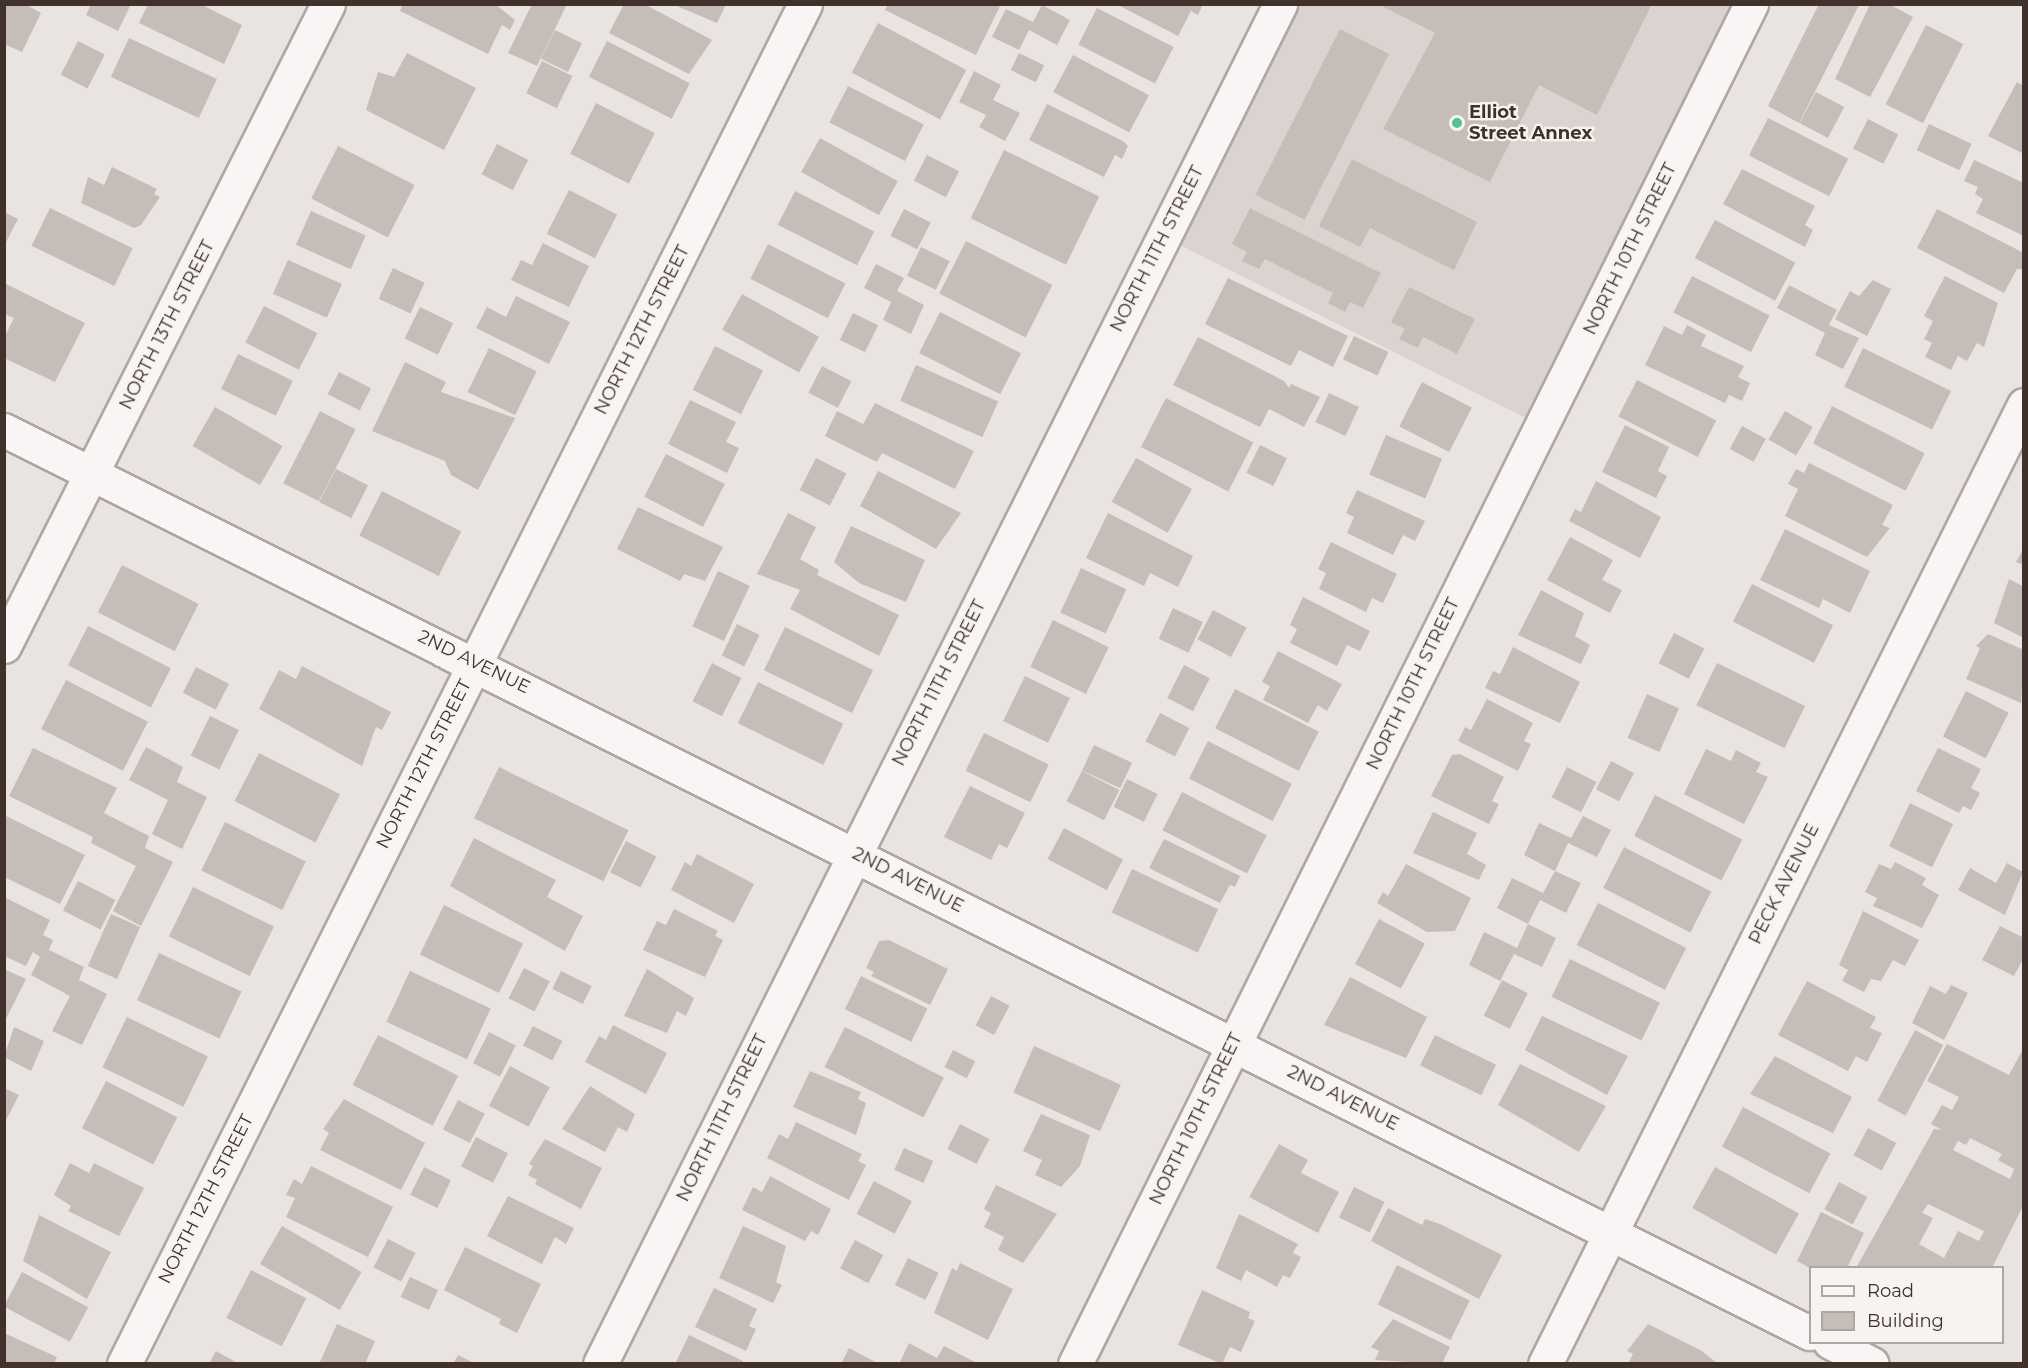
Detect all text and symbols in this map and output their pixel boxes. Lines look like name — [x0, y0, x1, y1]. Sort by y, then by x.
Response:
place label: Elliot Street Annex — [1469, 102, 1592, 144]
marker: Elliot Street Annex — [1450, 116, 1464, 130]
street label: NORTH 10TH STREET — [1579, 159, 1681, 339]
street label: NORTH 11TH STREET — [1106, 162, 1208, 336]
street label: NORTH 13TH STREET — [115, 237, 219, 413]
street label: NORTH 12TH STREET — [590, 242, 694, 418]
street label: NORTH 10TH STREET — [1362, 594, 1464, 774]
street label: NORTH 11TH STREET — [888, 596, 990, 770]
street label: 2ND AVENUE — [414, 626, 534, 698]
street label: NORTH 12TH STREET — [372, 676, 476, 852]
street label: PECK AVENUE — [1744, 820, 1824, 948]
street label: 2ND AVENUE — [849, 843, 967, 917]
street label: NORTH 10TH STREET — [1145, 1029, 1247, 1209]
street label: NORTH 11TH STREET — [672, 1031, 772, 1205]
street label: 2ND AVENUE — [1284, 1061, 1402, 1135]
street label: NORTH 12TH STREET — [154, 1111, 258, 1287]
legend — [1809, 1266, 2004, 1344]
text: Road — [1867, 1280, 1914, 1302]
text: Building — [1867, 1310, 1944, 1332]

